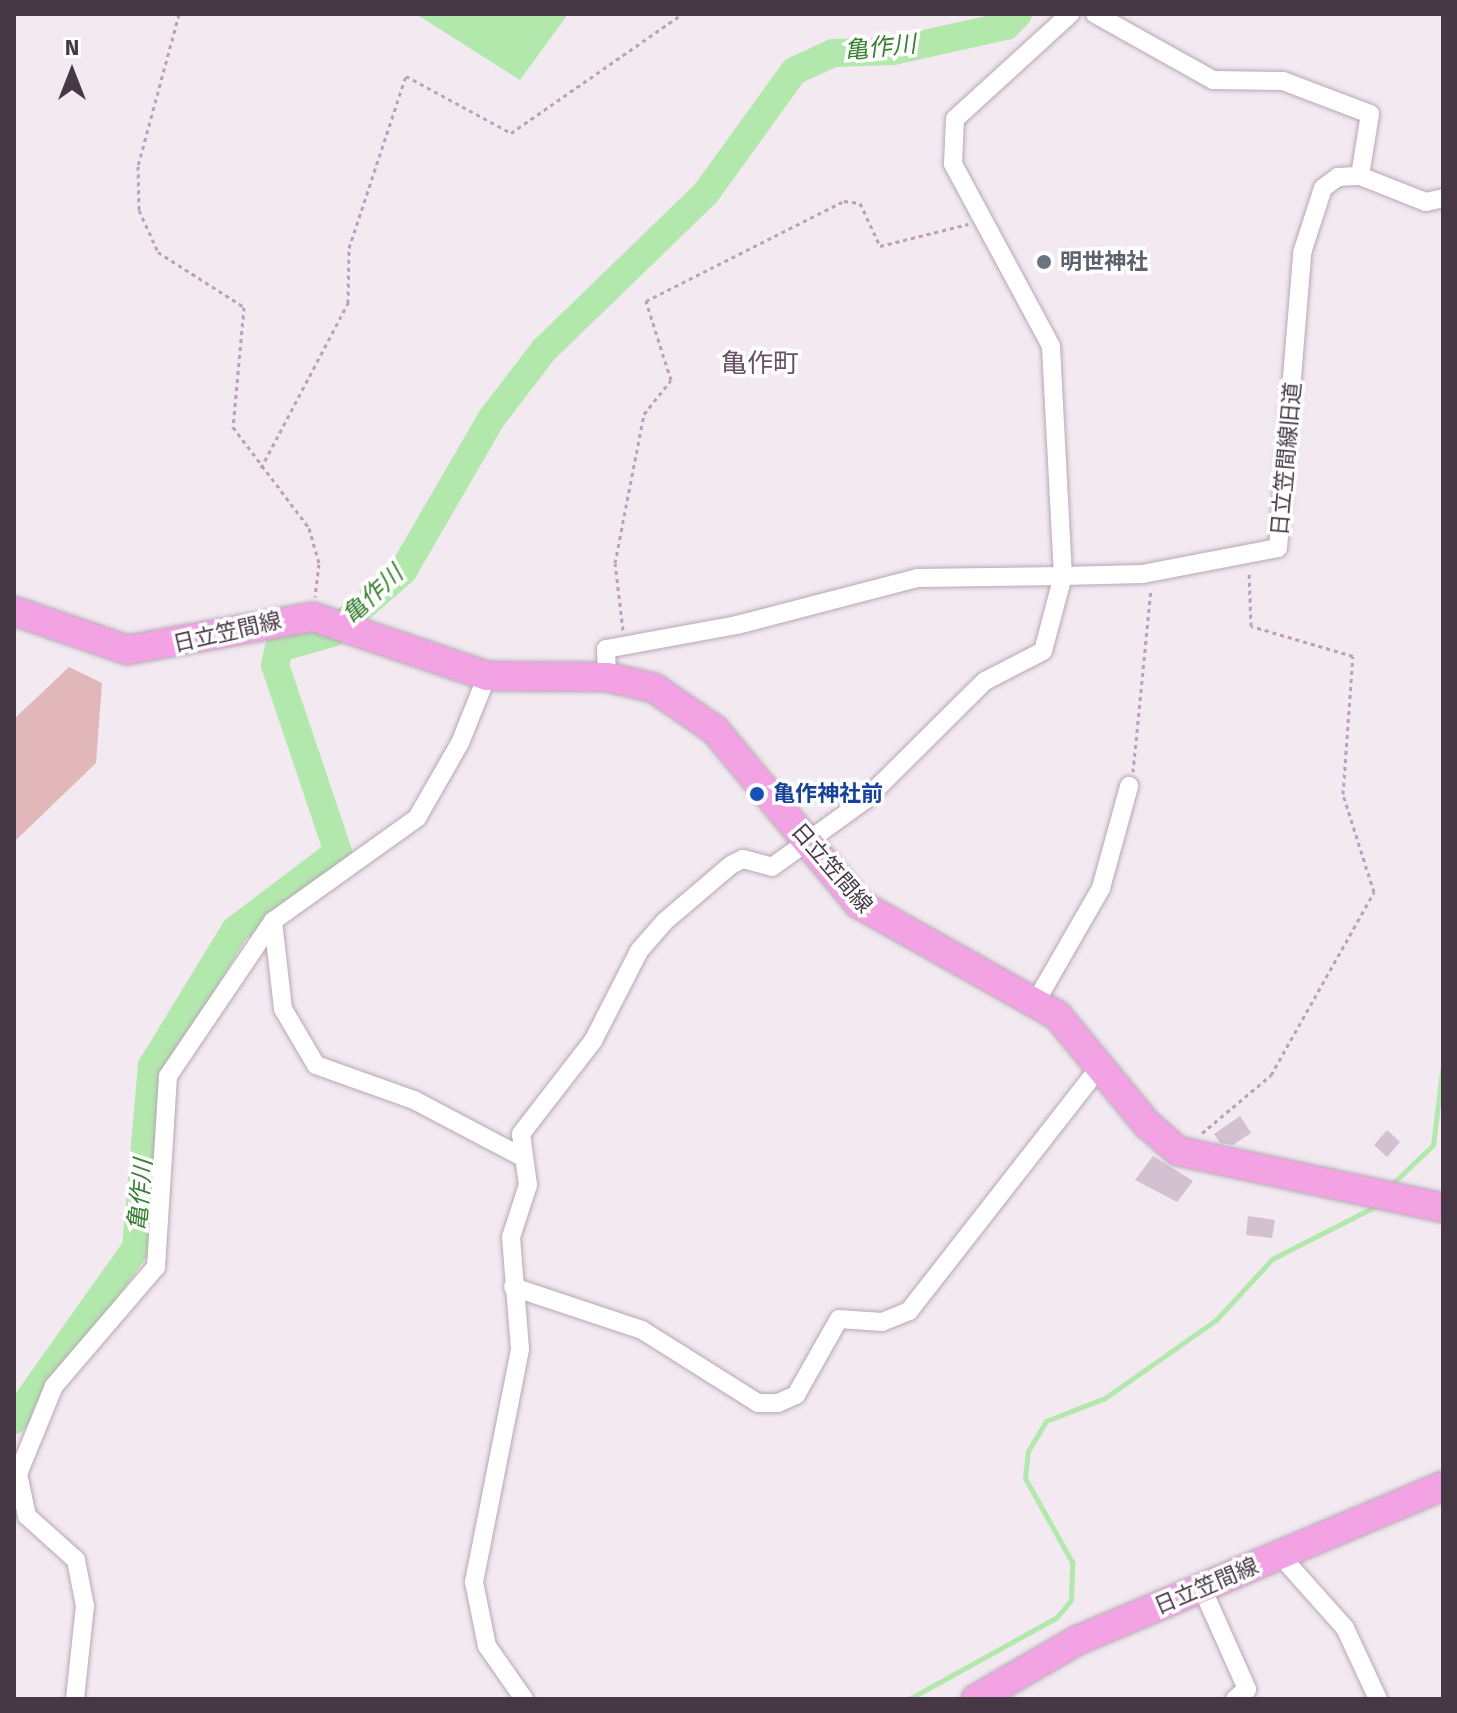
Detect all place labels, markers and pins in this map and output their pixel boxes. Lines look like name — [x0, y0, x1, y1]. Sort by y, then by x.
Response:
place label: 明世神社 — [1060, 249, 1148, 275]
marker: 明世神社 — [1035, 253, 1053, 271]
place label: 亀作神社前 — [773, 781, 883, 807]
marker: 亀作神社前 — [748, 785, 766, 803]

